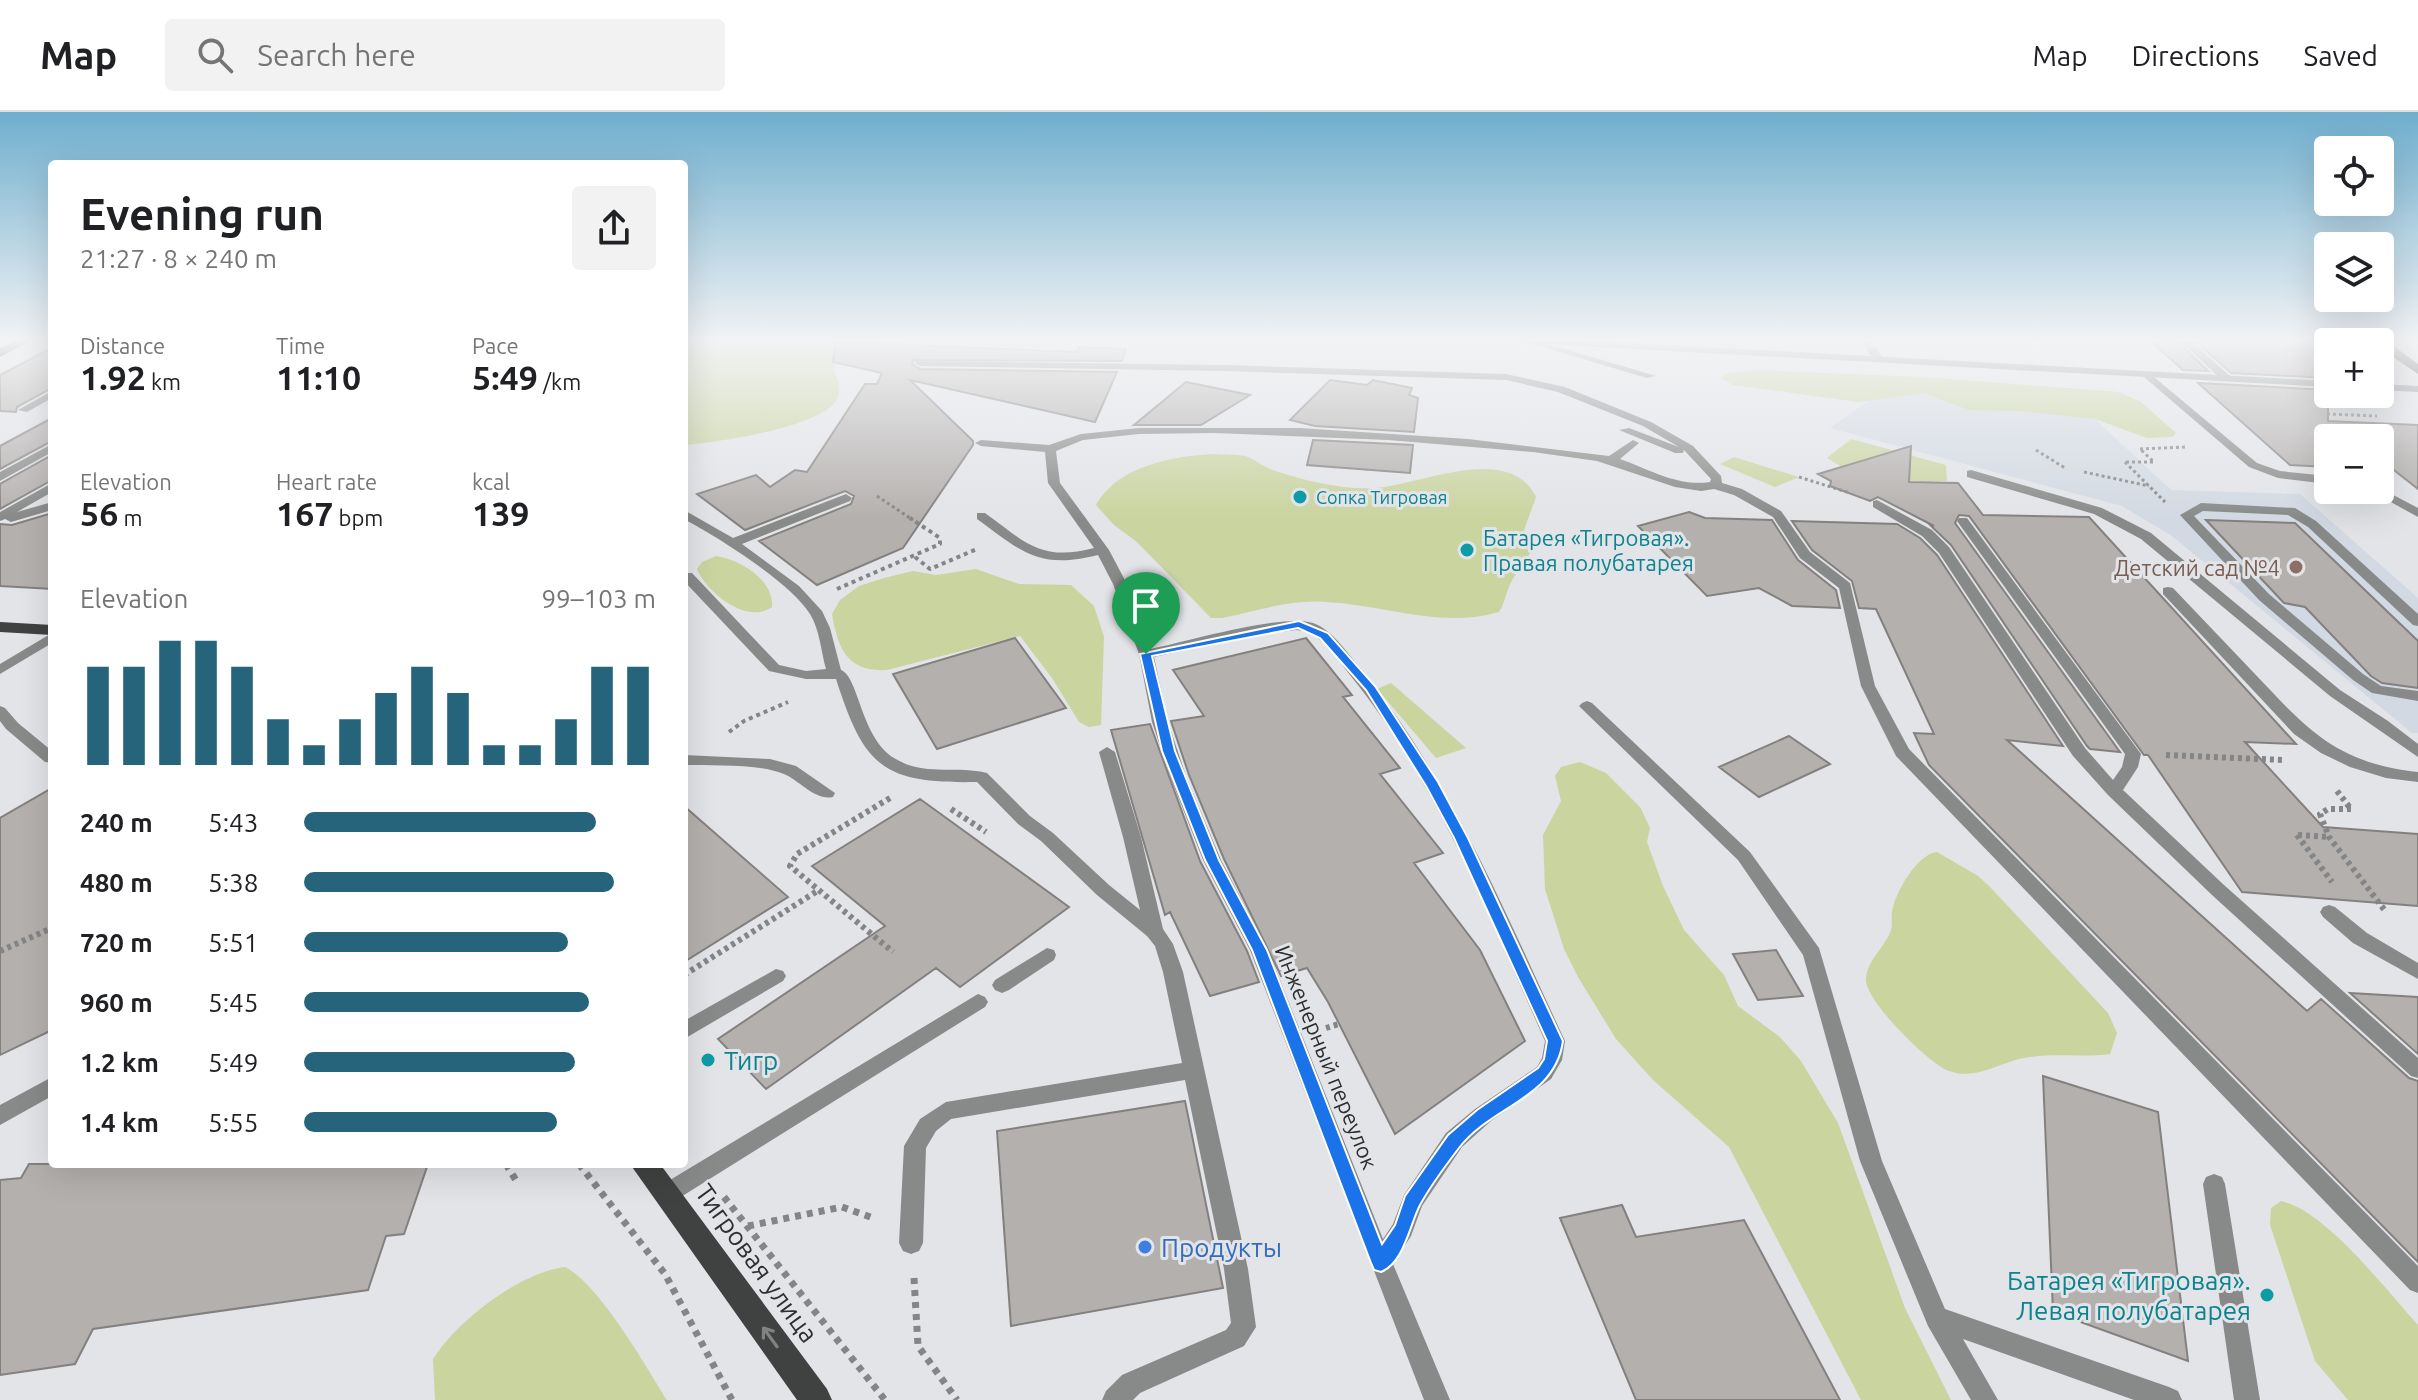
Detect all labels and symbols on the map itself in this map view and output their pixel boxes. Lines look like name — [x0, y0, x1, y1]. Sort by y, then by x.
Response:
place label: Сопка Тигровая — [1316, 487, 1447, 507]
marker: Сопка Тигровая — [1291, 488, 1309, 506]
place label: Батарея «Тигровая». Правая полубатарея — [1483, 525, 1694, 575]
marker: Батарея «Тигровая». Правая полубатарея — [1458, 541, 1476, 559]
place label: Детский сад №4 — [2114, 555, 2280, 580]
marker: Детский сад №4 — [2287, 558, 2305, 576]
pin — [1112, 572, 1180, 654]
street label: Инженерный переулок — [1271, 942, 1383, 1172]
place label: Тигр — [724, 1046, 778, 1075]
marker: Тигр — [699, 1051, 717, 1069]
street label: Тигровая улица — [690, 1178, 824, 1348]
place label: Продукты — [1161, 1233, 1282, 1262]
marker: Продукты — [1136, 1238, 1154, 1256]
place label: Батарея «Тигровая». Левая полубатарея — [2007, 1266, 2251, 1325]
marker: Батарея «Тигровая». Левая полубатарея — [2258, 1286, 2276, 1304]
one-way arrow — [762, 1326, 778, 1348]

